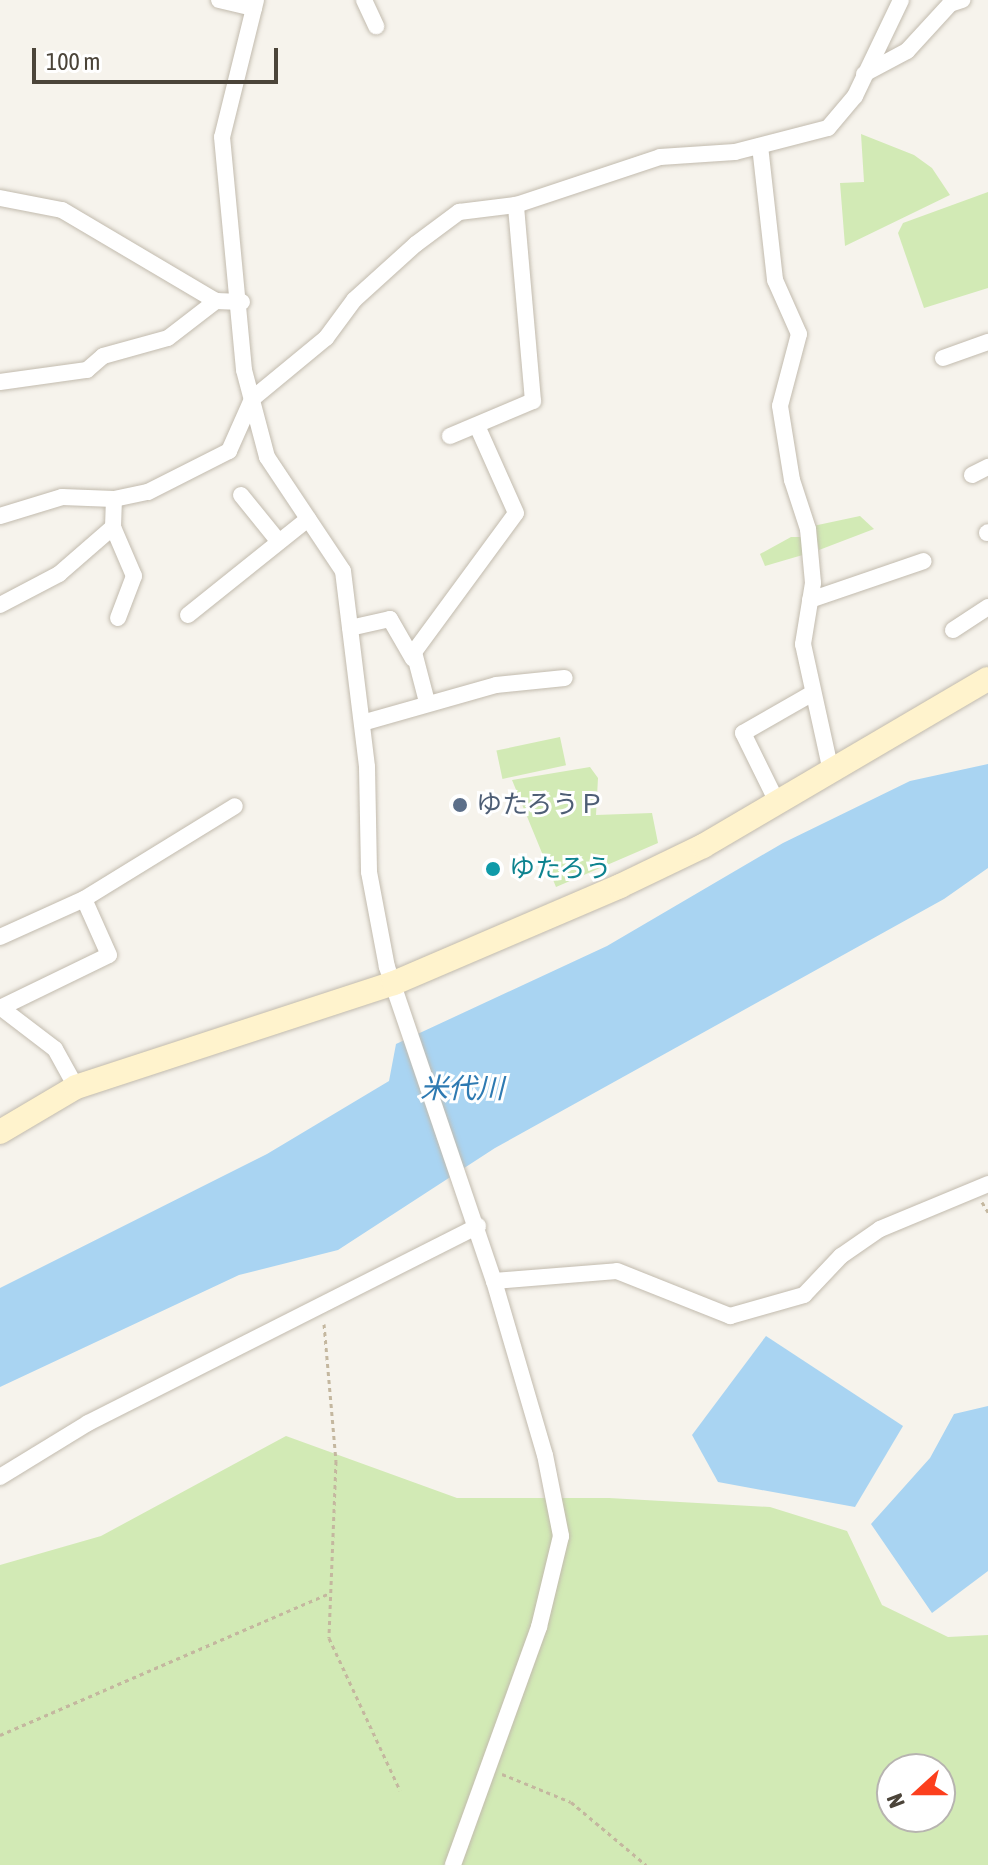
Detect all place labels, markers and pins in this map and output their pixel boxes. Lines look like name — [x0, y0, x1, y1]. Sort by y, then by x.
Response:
place label: ゆたろうＰ — [476, 789, 606, 821]
marker: ゆたろうＰ — [451, 796, 469, 814]
place label: ゆたろう — [509, 853, 613, 885]
marker: ゆたろう — [484, 860, 502, 878]

